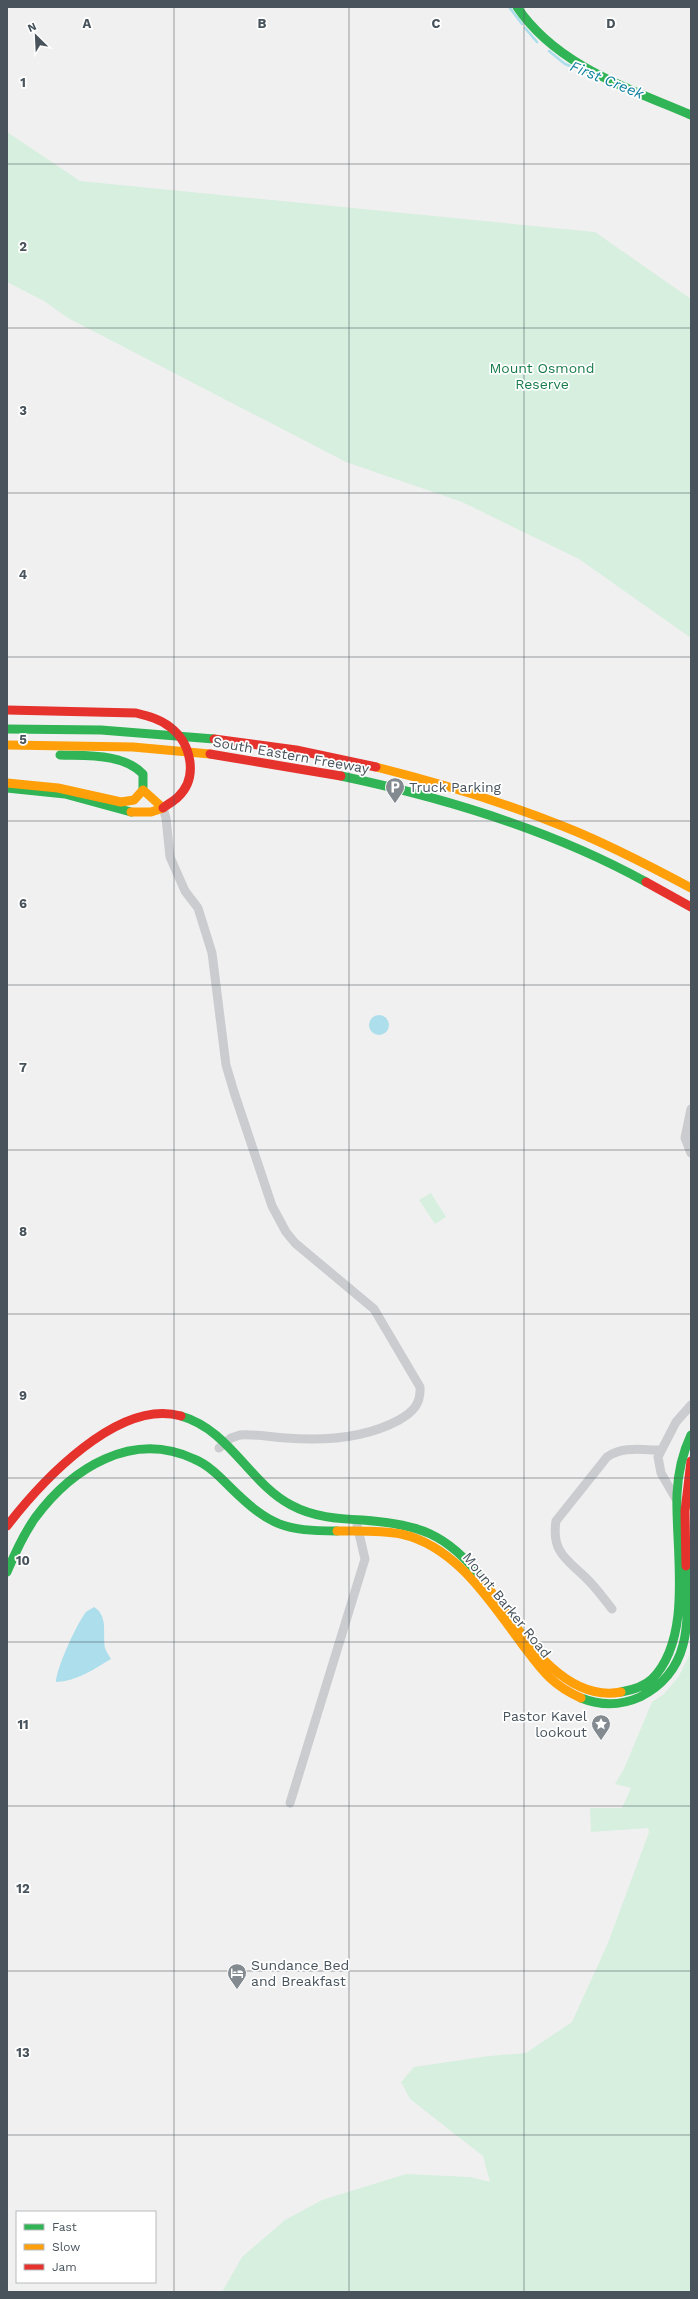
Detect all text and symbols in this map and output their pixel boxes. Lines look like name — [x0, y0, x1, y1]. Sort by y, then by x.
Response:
north arrow — [16, 16, 56, 56]
text: A — [83, 16, 92, 31]
text: B — [258, 16, 267, 31]
text: C — [432, 16, 441, 31]
text: D — [606, 16, 616, 31]
text: N — [26, 20, 39, 35]
water label: First Creek — [568, 57, 647, 103]
text: 1 — [20, 75, 26, 90]
text: 2 — [19, 239, 27, 254]
park label: Mount Osmond Reserve — [489, 360, 595, 392]
text: 3 — [19, 403, 27, 418]
text: 4 — [19, 567, 28, 582]
text: 5 — [19, 732, 27, 747]
street label: South Eastern Freeway — [212, 733, 371, 777]
parking icon: Truck Parking — [384, 776, 406, 804]
place label: Truck Parking — [409, 779, 502, 795]
text: 6 — [19, 896, 27, 911]
text: 7 — [19, 1060, 27, 1075]
text: 8 — [19, 1224, 27, 1239]
text: 9 — [19, 1388, 27, 1403]
street label: Mount Barker Road — [460, 1549, 554, 1661]
text: 10 — [16, 1553, 30, 1568]
place label: Pastor Kavel lookout — [502, 1708, 588, 1740]
place icon: Pastor Kavel lookout — [590, 1713, 612, 1741]
text: 11 — [17, 1717, 29, 1732]
text: 12 — [16, 1881, 30, 1896]
place label: Sundance Bed and Breakfast — [251, 1957, 349, 1989]
hotel icon: Sundance Bed and Breakfast — [226, 1962, 248, 1990]
text: 13 — [16, 2045, 30, 2060]
legend — [16, 2211, 156, 2283]
text: Fast — [52, 2220, 77, 2234]
text: Slow — [52, 2240, 80, 2254]
text: Jam — [52, 2260, 77, 2274]

